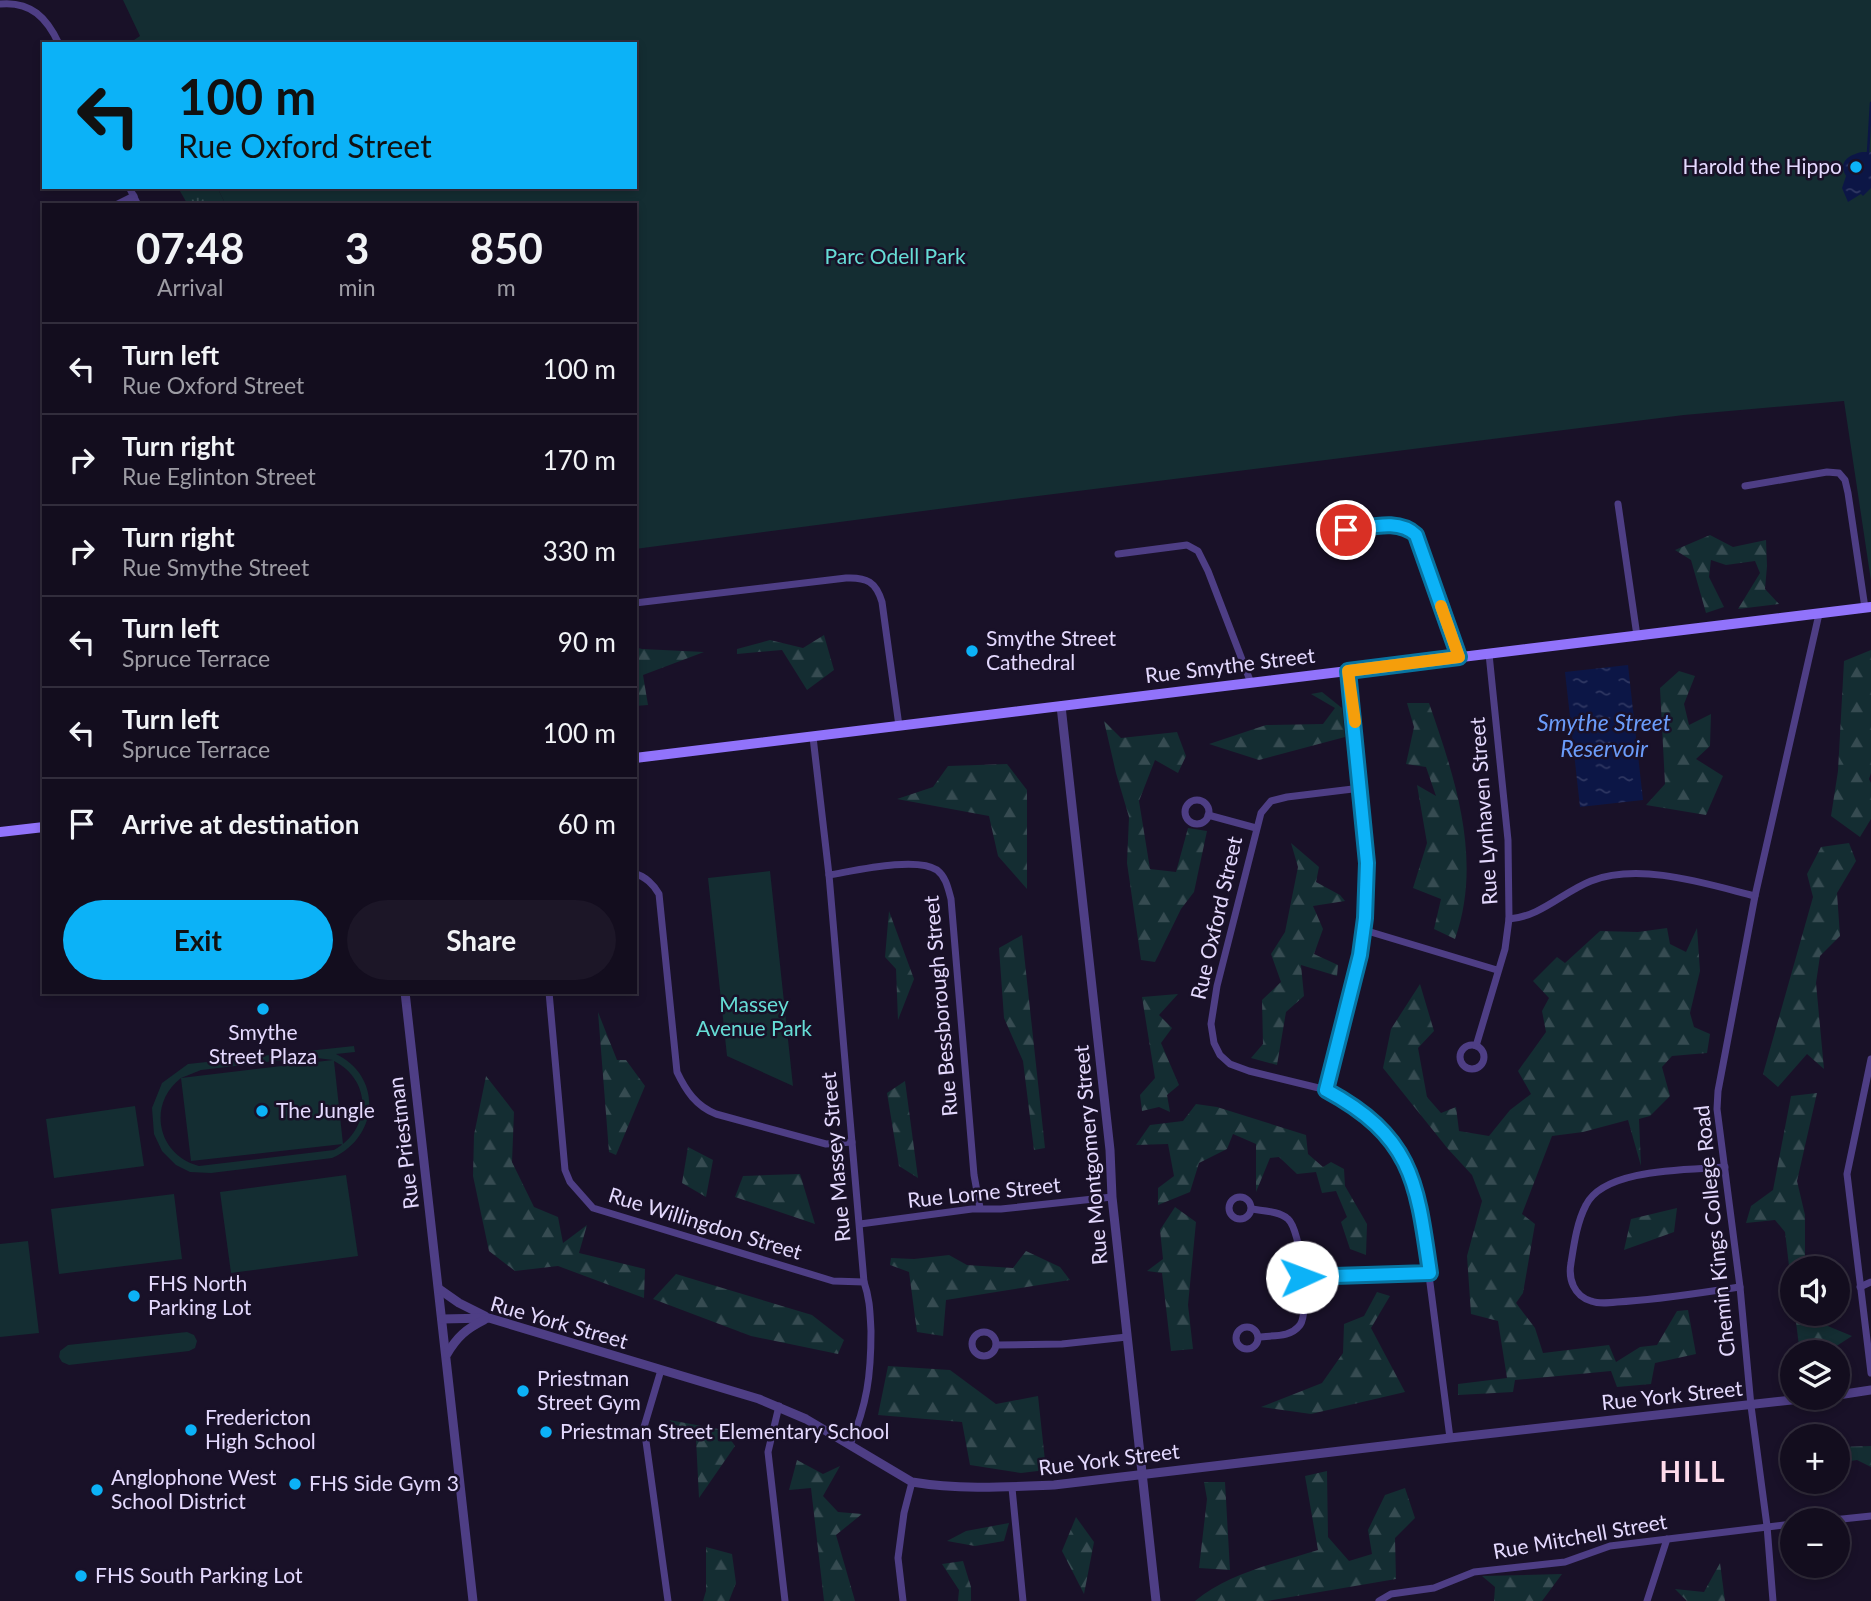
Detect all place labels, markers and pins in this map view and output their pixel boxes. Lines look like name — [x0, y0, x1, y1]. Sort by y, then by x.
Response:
place label: Harold the Hippo — [1683, 153, 1842, 178]
marker: Harold the Hippo — [1848, 159, 1864, 175]
pin — [1316, 500, 1376, 560]
place label: Smythe Street Cathedral — [986, 625, 1116, 674]
marker: Smythe Street Cathedral — [964, 643, 980, 659]
marker: Smythe Street Plaza — [255, 1001, 271, 1017]
place label: Smythe Street Plaza — [209, 1019, 317, 1068]
place label: The Jungle — [276, 1097, 375, 1122]
marker: The Jungle — [254, 1103, 270, 1119]
place label: FHS North Parking Lot — [148, 1270, 252, 1319]
marker: FHS North Parking Lot — [126, 1288, 142, 1304]
place label: Priestman Street Gym — [537, 1365, 641, 1414]
marker: Priestman Street Gym — [515, 1383, 531, 1399]
place label: Fredericton High School — [205, 1404, 316, 1453]
place label: Priestman Street Elementary School — [560, 1418, 889, 1443]
marker: Fredericton High School — [183, 1422, 199, 1438]
marker: Priestman Street Elementary School — [538, 1424, 554, 1440]
place label: Anglophone West School District — [111, 1464, 277, 1513]
place label: FHS Side Gym 3 — [309, 1470, 459, 1495]
marker: FHS Side Gym 3 — [287, 1476, 303, 1492]
marker: Anglophone West School District — [89, 1482, 105, 1498]
place label: FHS South Parking Lot — [95, 1562, 303, 1587]
marker: FHS South Parking Lot — [73, 1568, 89, 1584]

